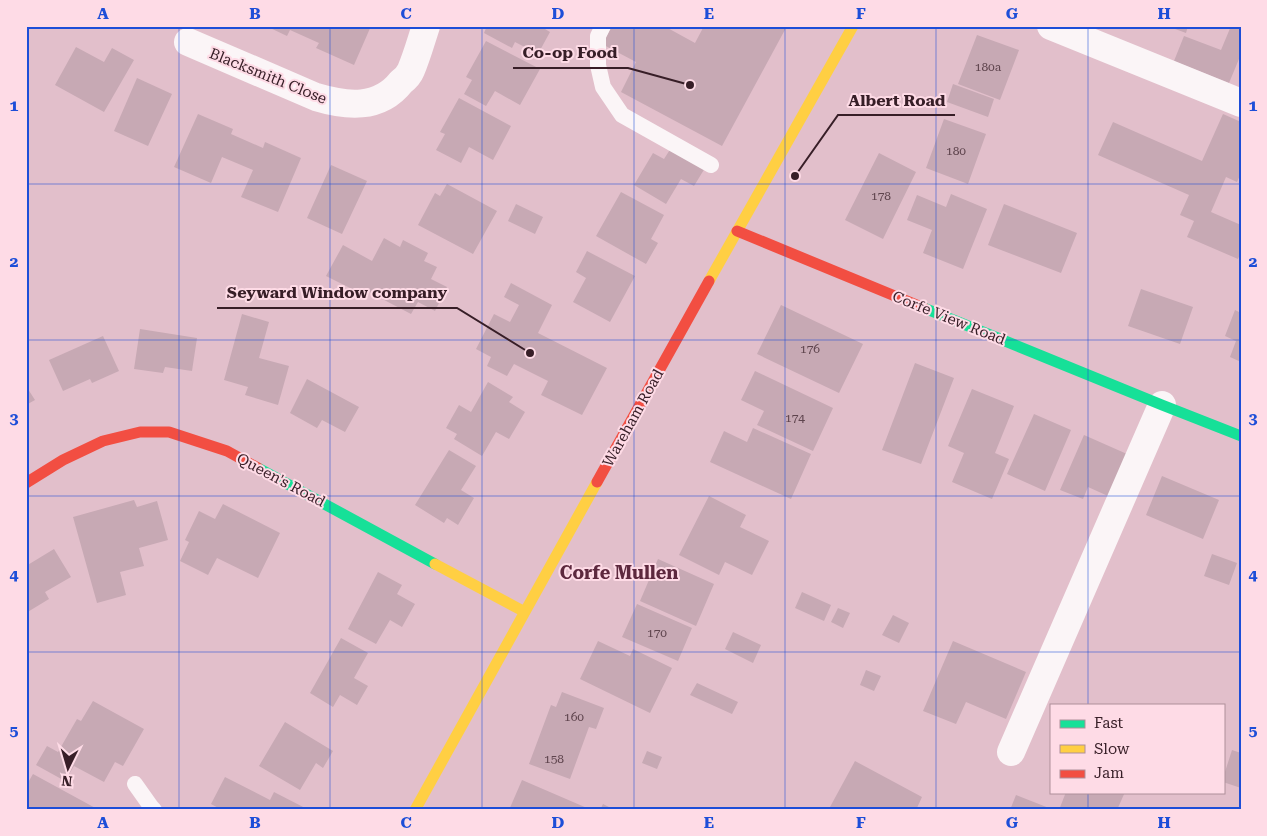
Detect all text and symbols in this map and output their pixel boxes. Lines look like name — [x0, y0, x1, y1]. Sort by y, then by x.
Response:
text: A — [97, 4, 109, 23]
text: B — [249, 4, 261, 23]
text: C — [400, 4, 412, 23]
text: D — [552, 4, 565, 23]
text: E — [704, 4, 714, 23]
text: F — [856, 4, 866, 23]
text: G — [1006, 4, 1019, 23]
text: H — [1157, 4, 1171, 23]
callout: Co-op Food — [513, 37, 628, 68]
text: Co-op Food — [522, 43, 618, 62]
street label: Blacksmith Close — [207, 44, 329, 108]
house number: 180a — [975, 60, 1002, 74]
callout: Albert Road — [838, 84, 955, 115]
text: Albert Road — [849, 91, 946, 110]
text: 1 — [10, 96, 19, 115]
text: 1 — [1249, 96, 1258, 115]
house number: 180 — [946, 144, 966, 158]
house number: 178 — [871, 189, 891, 203]
text: 2 — [10, 252, 19, 271]
text: 2 — [1249, 252, 1258, 271]
callout: Seyward Window company — [217, 277, 457, 308]
text: Seyward Window company — [227, 283, 448, 302]
street label: Corfe View Road — [890, 287, 1009, 349]
house number: 176 — [800, 342, 820, 356]
street label: Wareham Road — [599, 366, 667, 470]
text: 3 — [10, 409, 19, 428]
text: 3 — [1249, 409, 1258, 428]
house number: 174 — [785, 411, 805, 425]
street label: Queen's Road — [234, 449, 329, 511]
district label: Corfe Mullen — [560, 562, 678, 583]
text: 4 — [10, 565, 19, 584]
text: 4 — [1249, 565, 1258, 584]
house number: 170 — [647, 626, 667, 640]
legend — [1050, 704, 1224, 794]
house number: 160 — [564, 710, 584, 724]
text: Fast — [1094, 714, 1124, 732]
text: 5 — [10, 721, 19, 740]
text: 5 — [1249, 721, 1258, 740]
text: Slow — [1094, 740, 1130, 758]
north arrow — [42, 744, 92, 794]
house number: 158 — [544, 752, 564, 766]
text: Jam — [1094, 764, 1124, 782]
text: N — [61, 772, 73, 789]
text: A — [97, 813, 109, 832]
text: B — [249, 813, 261, 832]
text: C — [400, 813, 412, 832]
text: D — [552, 813, 565, 832]
text: E — [704, 813, 714, 832]
text: F — [856, 813, 866, 832]
text: G — [1006, 813, 1019, 832]
text: H — [1157, 813, 1171, 832]

